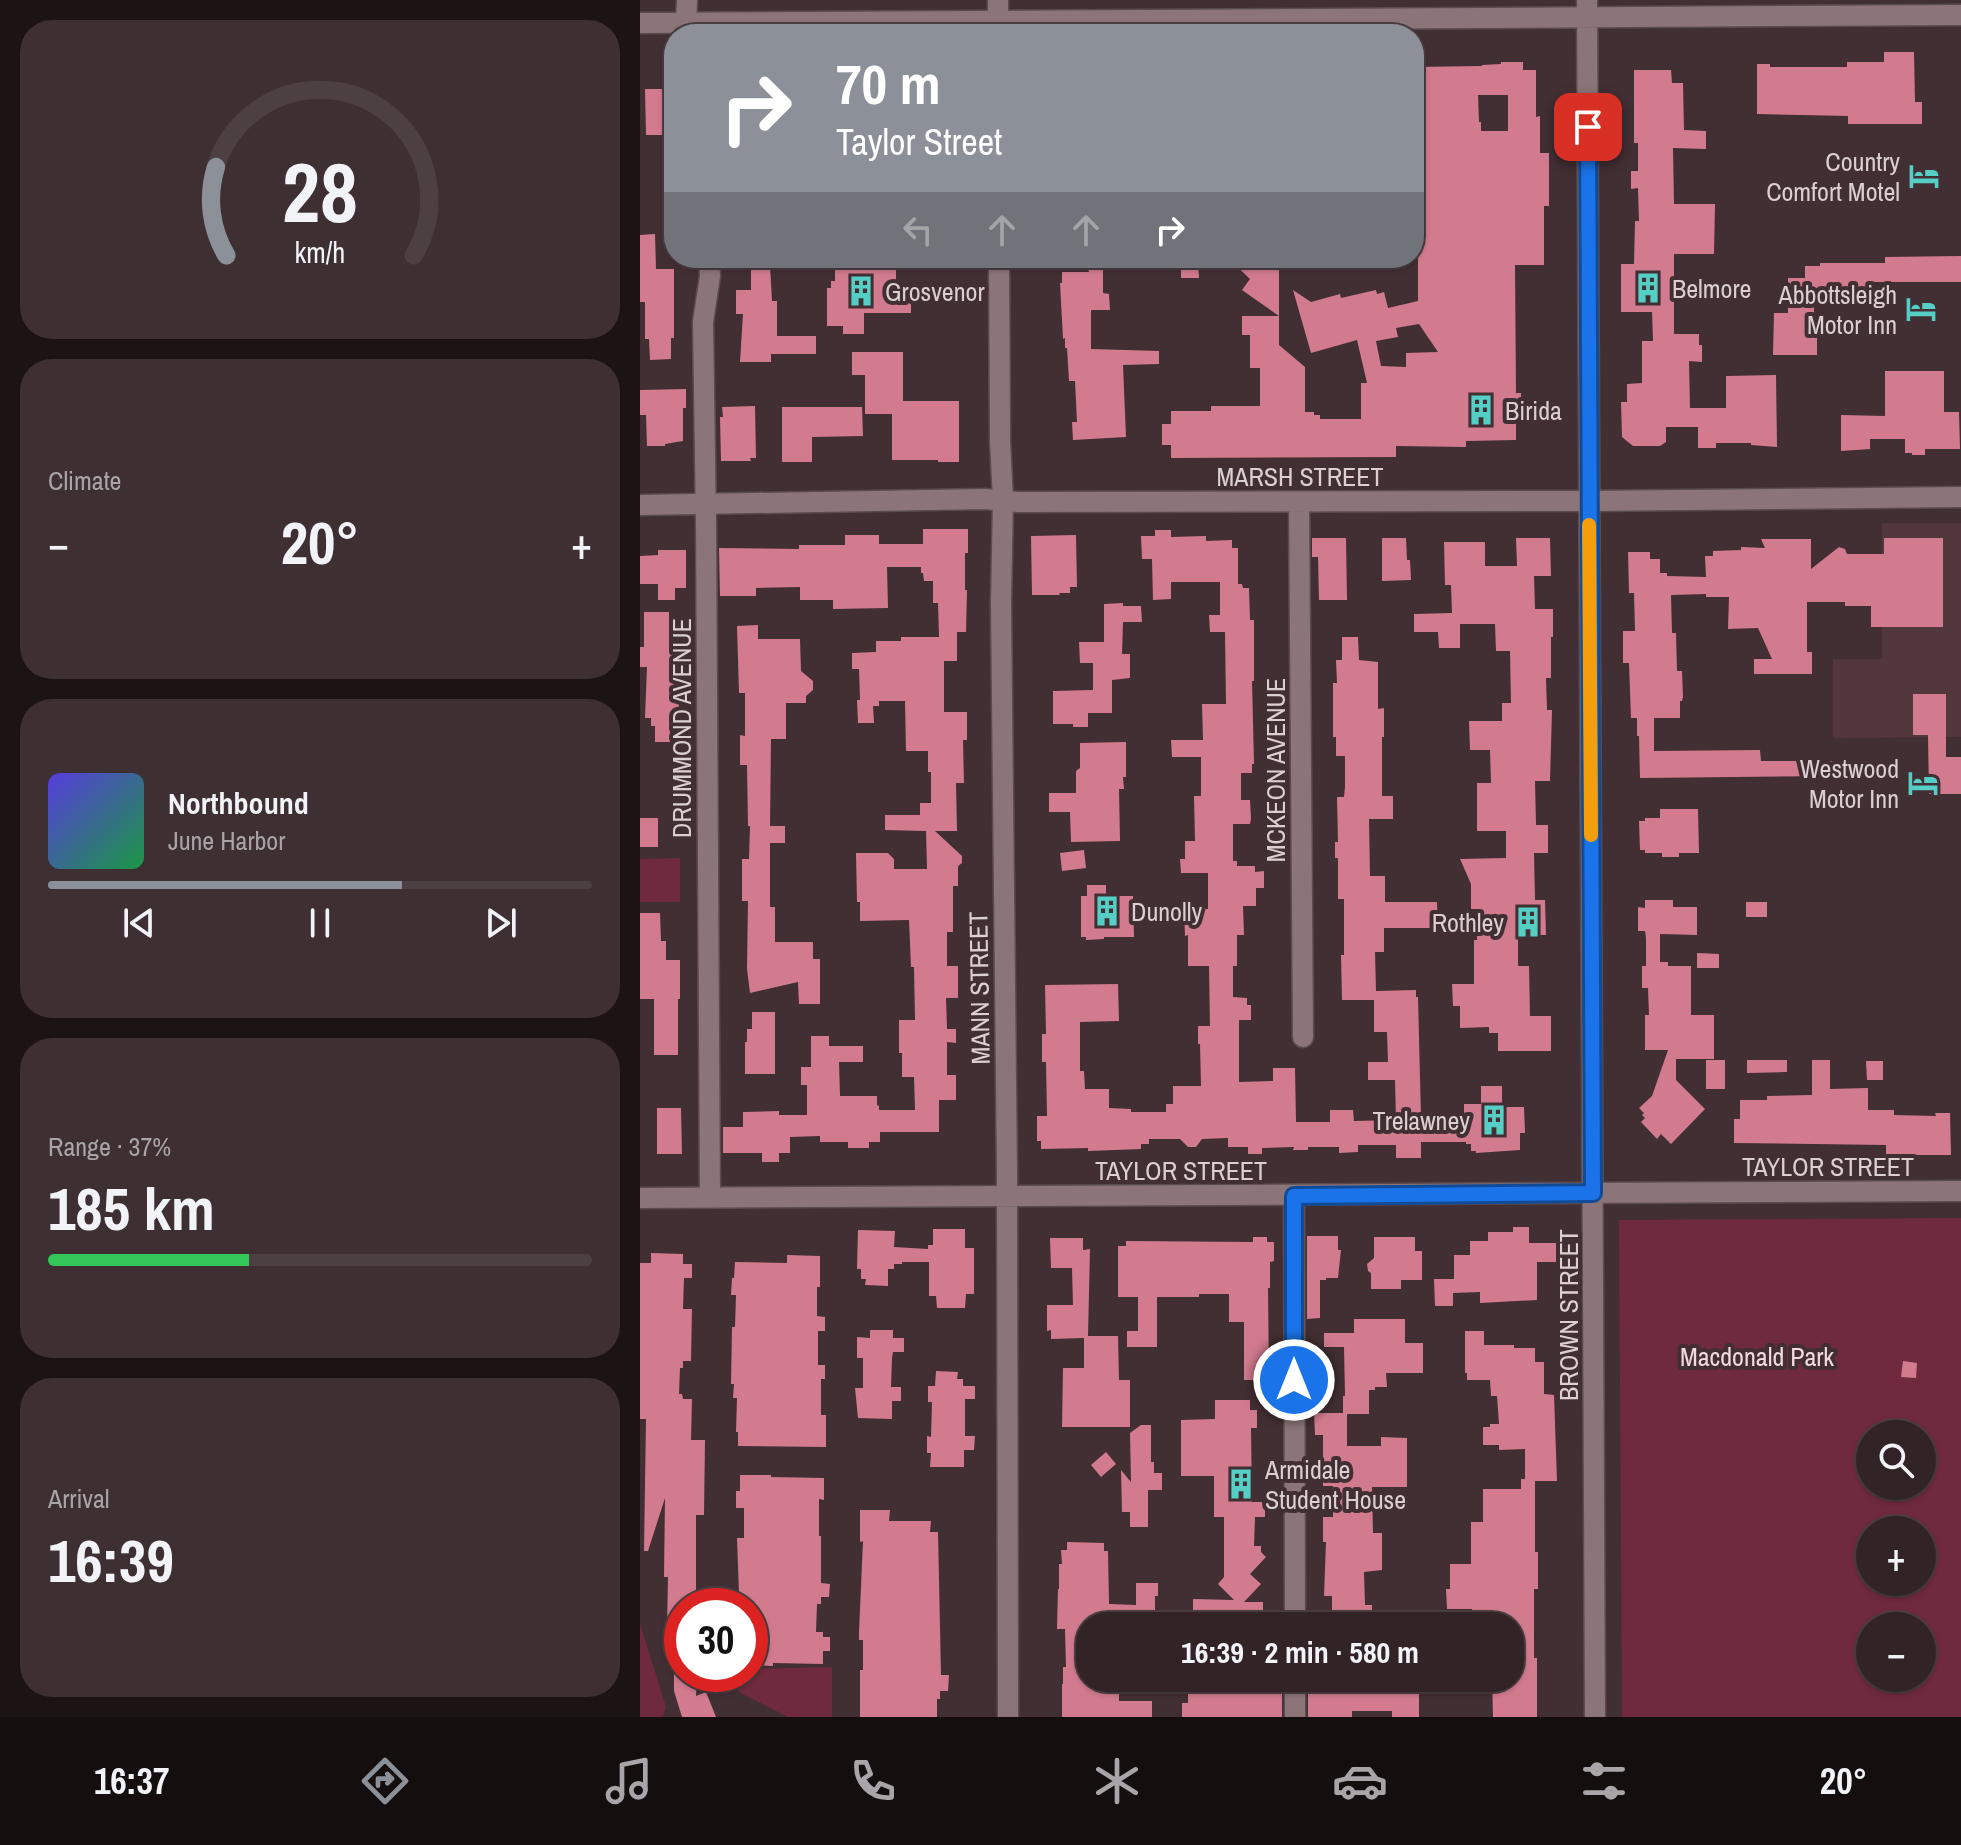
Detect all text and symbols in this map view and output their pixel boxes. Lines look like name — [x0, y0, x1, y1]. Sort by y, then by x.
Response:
text: 70 m — [836, 46, 941, 121]
icon: right — [704, 56, 808, 160]
pin — [1554, 93, 1622, 161]
icon: arrive — [1566, 105, 1610, 149]
text: Taylor Street — [836, 118, 1002, 166]
text: 28 — [282, 135, 358, 247]
place label: Country Comfort Motel — [1766, 144, 1900, 209]
hotel icon: Country Comfort Motel — [1907, 159, 1941, 193]
icon: left — [896, 208, 940, 252]
icon: ahead — [980, 208, 1024, 252]
icon: ahead — [1064, 208, 1108, 252]
icon: right — [1148, 208, 1192, 252]
text: km/h — [295, 233, 345, 272]
building icon: Belmore — [1631, 271, 1665, 305]
place label: Belmore — [1672, 271, 1751, 306]
building icon: Grosvenor — [844, 274, 878, 308]
place label: Grosvenor — [885, 274, 985, 309]
place label: Abbottsleigh Motor Inn — [1777, 277, 1897, 342]
hotel icon: Abbottsleigh Motor Inn — [1904, 292, 1938, 326]
building icon: Birida — [1464, 393, 1498, 427]
place label: Birida — [1505, 393, 1562, 428]
street label: MARSH STREET — [1216, 459, 1384, 494]
text: Climate — [48, 463, 121, 498]
text: 20° — [281, 502, 359, 583]
text: − — [48, 513, 69, 573]
text: + — [571, 513, 592, 573]
street label: DRUMMOND AVENUE — [664, 618, 699, 838]
street label: MCKEON AVENUE — [1258, 678, 1293, 862]
place label: Westwood Motor Inn — [1800, 751, 1899, 816]
hotel icon: Westwood Motor Inn — [1906, 766, 1940, 800]
text: Northbound — [168, 783, 309, 823]
text: June Harbor — [168, 823, 285, 858]
building icon: Dunolly — [1090, 894, 1124, 928]
place label: Dunolly — [1131, 894, 1202, 929]
icon: previous — [117, 901, 161, 945]
icon: pause — [298, 901, 342, 945]
icon: next — [479, 901, 523, 945]
place label: Rothley — [1432, 905, 1504, 940]
building icon: Rothley — [1511, 905, 1545, 939]
street label: MANN STREET — [960, 911, 998, 1065]
place label: Trelawney — [1372, 1103, 1470, 1138]
building icon: Trelawney — [1477, 1103, 1511, 1137]
text: Range · 37% — [48, 1129, 171, 1164]
street label: TAYLOR STREET — [1742, 1149, 1914, 1184]
street label: TAYLOR STREET — [1095, 1153, 1267, 1188]
text: 185 km — [48, 1168, 215, 1249]
street label: BROWN STREET — [1551, 1229, 1586, 1401]
position arrow — [1252, 1338, 1336, 1422]
park label: Macdonald Park — [1680, 1339, 1834, 1374]
map controls — [1856, 1420, 1936, 1692]
button: search — [1856, 1420, 1936, 1500]
place label: Armidale Student House — [1264, 1452, 1406, 1517]
building icon: Armidale Student House — [1224, 1467, 1258, 1501]
text: Arrival — [48, 1481, 110, 1516]
button: + — [1856, 1516, 1936, 1596]
text: 16:39 — [48, 1520, 174, 1601]
speed limit sign: 30 — [664, 1588, 768, 1692]
button: − — [1856, 1612, 1936, 1692]
text: 16:39 · 2 min · 580 m — [1181, 1632, 1419, 1672]
icon: directions — [357, 1753, 413, 1809]
icon: music — [601, 1753, 657, 1809]
icon: phone — [845, 1753, 901, 1809]
icon: climate — [1089, 1753, 1145, 1809]
icon: car — [1332, 1753, 1388, 1809]
icon: filters — [1576, 1753, 1632, 1809]
text: 16:37 — [94, 1757, 169, 1805]
text: 20° — [1820, 1757, 1867, 1805]

